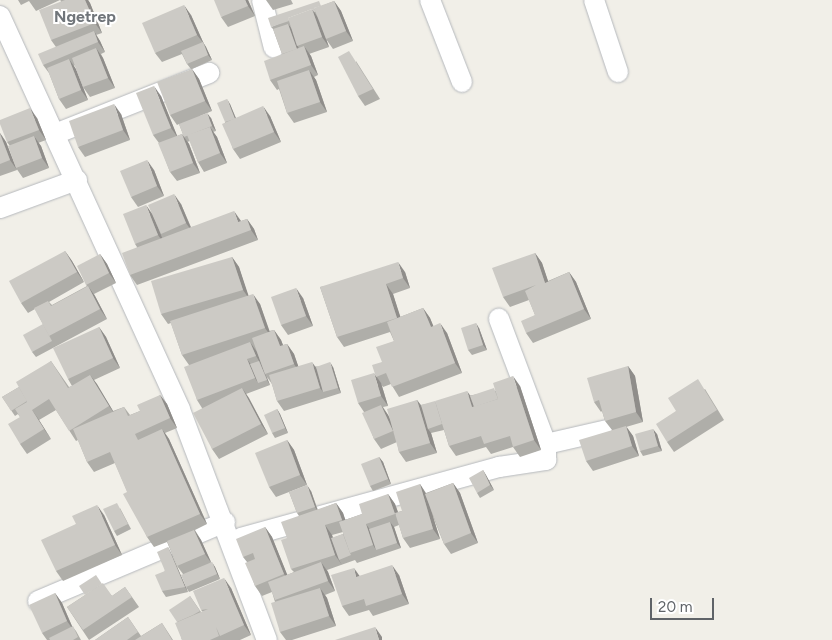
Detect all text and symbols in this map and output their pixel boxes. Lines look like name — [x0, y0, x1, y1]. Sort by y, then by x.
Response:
district label: Ngetrep — [54, 7, 116, 27]
scale bar — [652, 588, 716, 620]
text: 20 m — [658, 598, 692, 616]

